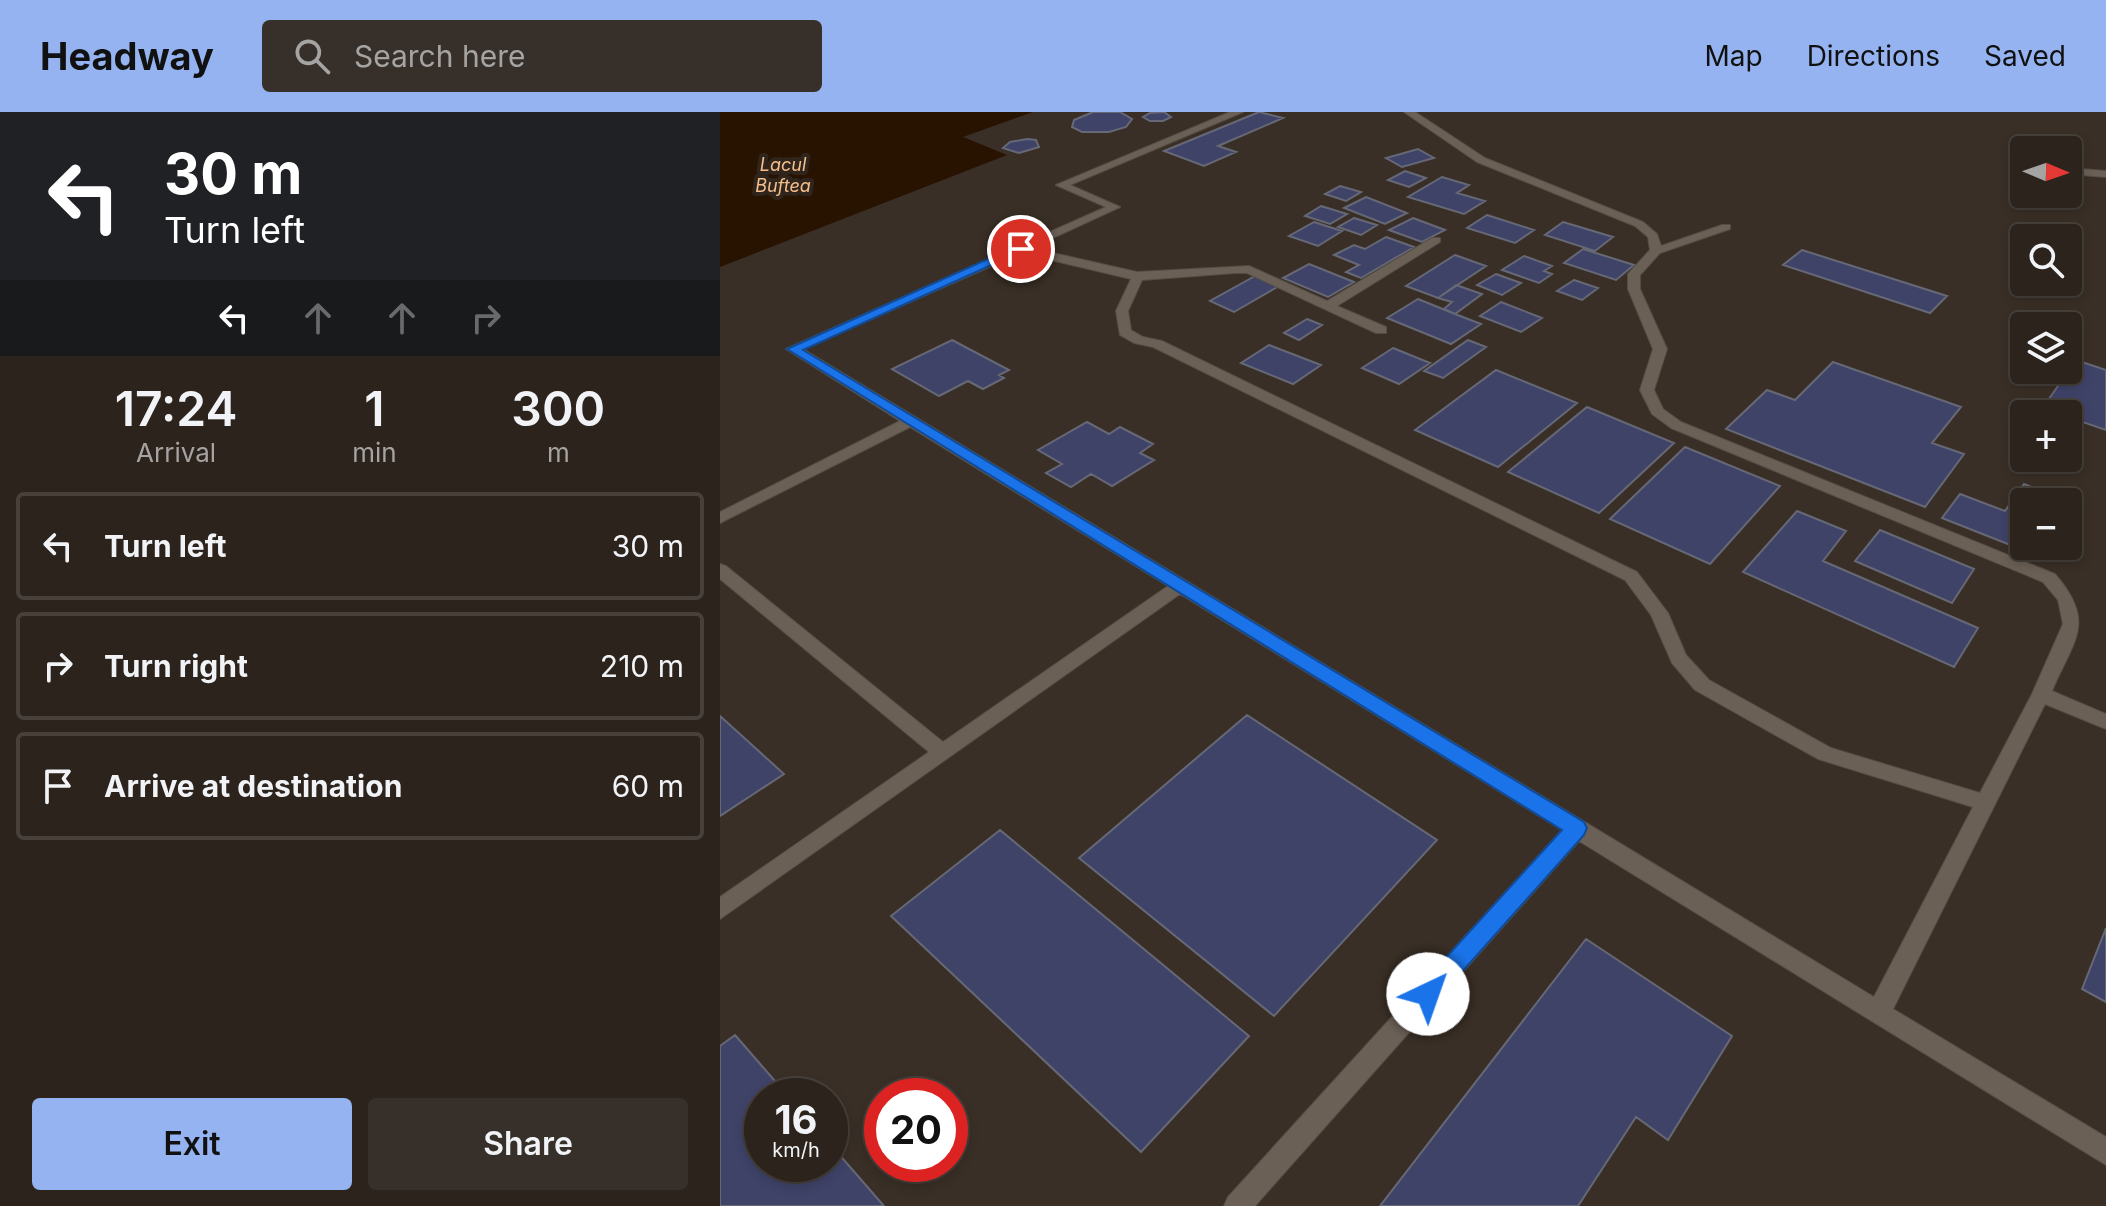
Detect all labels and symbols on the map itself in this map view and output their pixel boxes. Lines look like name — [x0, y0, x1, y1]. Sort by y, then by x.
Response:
north arrow — [2010, 136, 2082, 208]
water label: Lacul Buftea — [755, 154, 811, 196]
pin — [987, 215, 1055, 283]
position arrow — [1386, 952, 1470, 1036]
speed limit sign: 20 — [864, 1078, 968, 1182]

